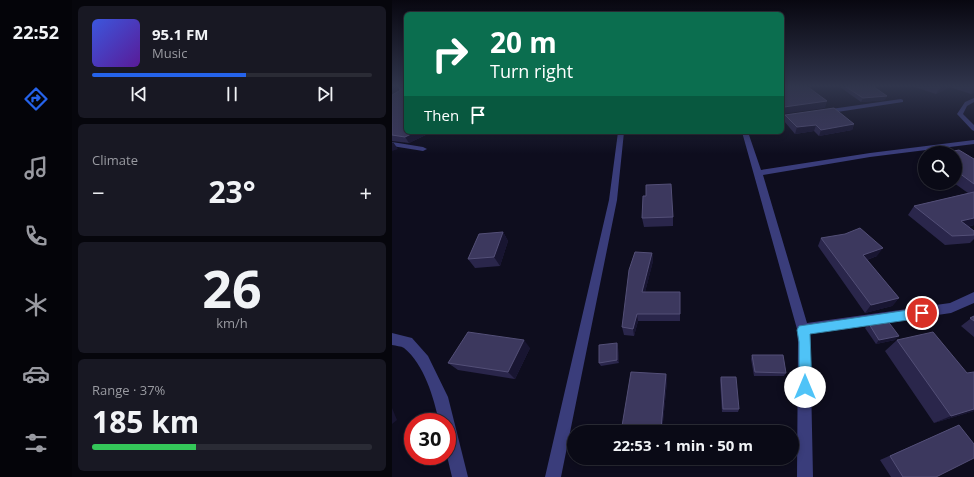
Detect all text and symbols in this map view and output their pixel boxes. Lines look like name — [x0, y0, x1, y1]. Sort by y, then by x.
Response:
text: 22:52 — [13, 20, 59, 44]
text: 20 m — [490, 23, 557, 61]
text: 95.1 FM — [152, 24, 208, 44]
icon: right — [424, 28, 476, 80]
text: Music — [152, 44, 187, 62]
text: Turn right — [490, 59, 573, 83]
icon: previous — [128, 83, 150, 105]
icon: pause — [221, 83, 243, 105]
icon: next — [314, 83, 336, 105]
icon: directions — [22, 85, 50, 113]
icon: arrive — [467, 104, 489, 126]
text: Then — [424, 105, 459, 125]
map controls — [918, 146, 962, 190]
button: search — [918, 146, 962, 190]
text: Climate — [92, 151, 138, 169]
icon: music — [22, 154, 50, 182]
text: 23° — [208, 171, 256, 212]
text: − — [92, 177, 105, 207]
text: + — [359, 177, 372, 207]
icon: phone — [22, 222, 50, 250]
text: 26 — [202, 252, 262, 323]
icon: climate — [22, 291, 50, 319]
pin — [905, 296, 939, 330]
icon: arrive — [911, 302, 933, 324]
text: km/h — [216, 314, 248, 332]
icon: car — [22, 360, 50, 388]
position arrow — [784, 366, 826, 408]
text: Range · 37% — [92, 381, 165, 399]
text: 185 km — [92, 401, 199, 442]
speed limit sign: 30 — [404, 413, 456, 465]
icon: filters — [22, 429, 50, 457]
text: 22:53 · 1 min · 50 m — [613, 435, 753, 455]

